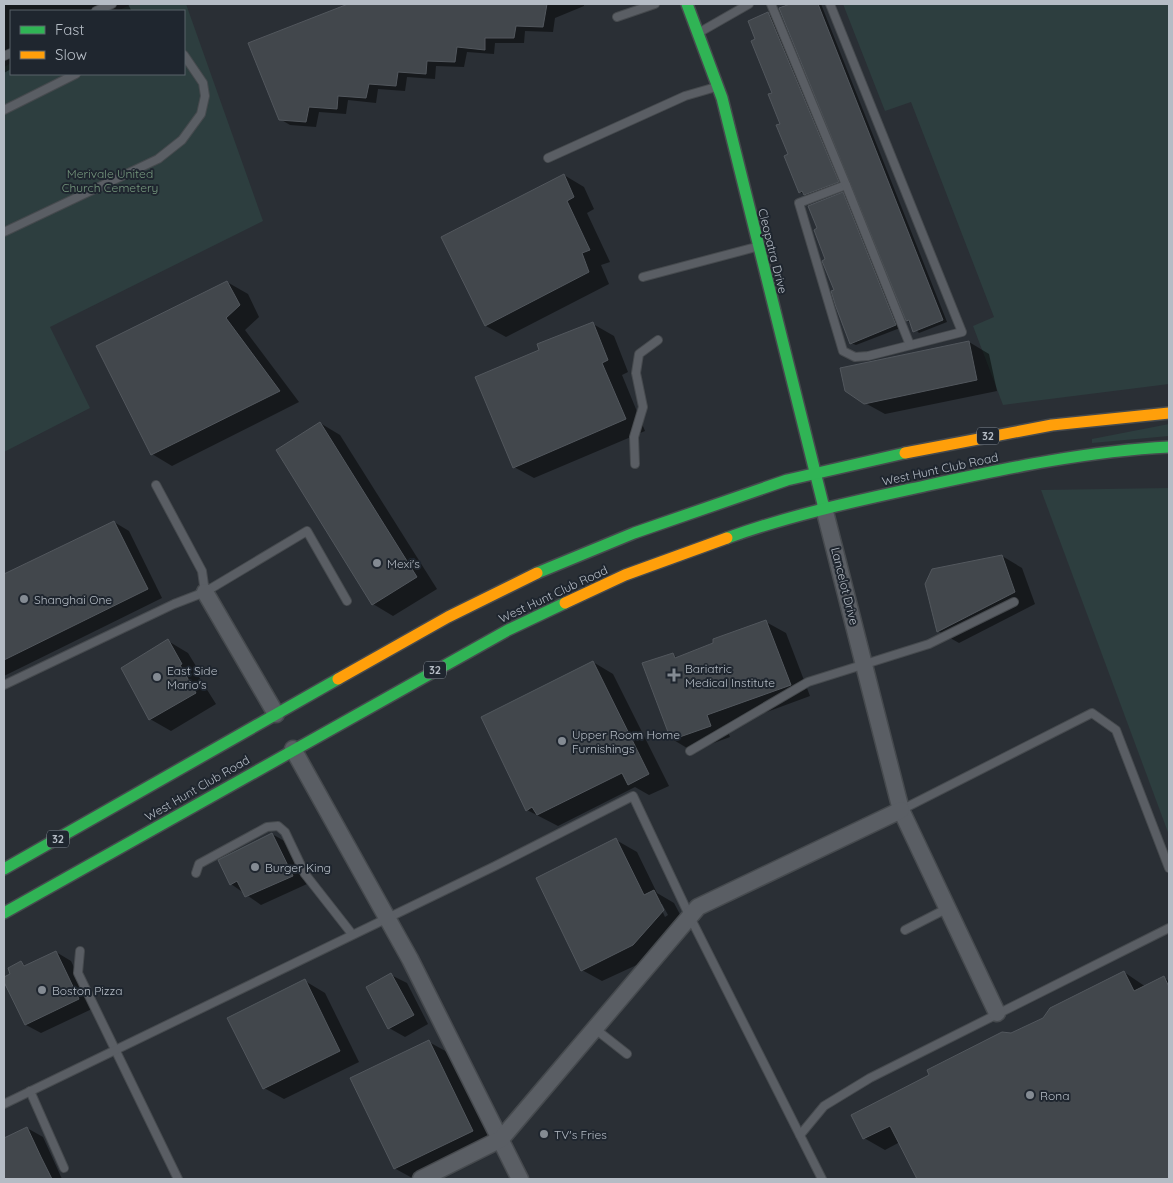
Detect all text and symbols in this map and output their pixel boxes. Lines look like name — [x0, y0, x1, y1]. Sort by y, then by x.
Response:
legend — [10, 10, 185, 75]
text: Fast — [55, 20, 84, 39]
text: Slow — [55, 45, 87, 64]
park label: Merivale United Church Cemetery — [62, 166, 158, 195]
street label: Cleopatra Drive — [755, 207, 791, 295]
road number: 32 — [977, 428, 999, 444]
street label: West Hunt Club Road — [880, 449, 1000, 489]
street label: Lancelot Drive — [828, 546, 862, 627]
place label: Mexi's — [387, 556, 420, 571]
marker: Mexi's — [371, 557, 383, 569]
street label: West Hunt Club Road — [496, 562, 610, 626]
place label: Shanghai One — [34, 592, 112, 607]
marker: Shanghai One — [18, 593, 30, 605]
place label: Bariatric Medical Institute — [685, 661, 775, 690]
road number: 32 — [424, 662, 446, 678]
place label: East Side Mario's — [167, 663, 218, 692]
marker: Bariatric Medical Institute — [667, 668, 681, 682]
marker: East Side Mario's — [151, 671, 163, 683]
place label: Upper Room Home Furnishings — [572, 727, 680, 756]
marker: Upper Room Home Furnishings — [556, 735, 568, 747]
street label: West Hunt Club Road — [142, 752, 252, 824]
road number: 32 — [47, 831, 69, 848]
place label: Burger King — [265, 860, 331, 875]
marker: Burger King — [249, 861, 261, 873]
place label: Boston Pizza — [52, 983, 123, 998]
marker: Boston Pizza — [36, 984, 48, 996]
place label: Rona — [1040, 1088, 1069, 1103]
marker: Rona — [1024, 1089, 1036, 1101]
place label: TV's Fries — [554, 1127, 607, 1142]
marker: TV's Fries — [538, 1128, 550, 1140]

